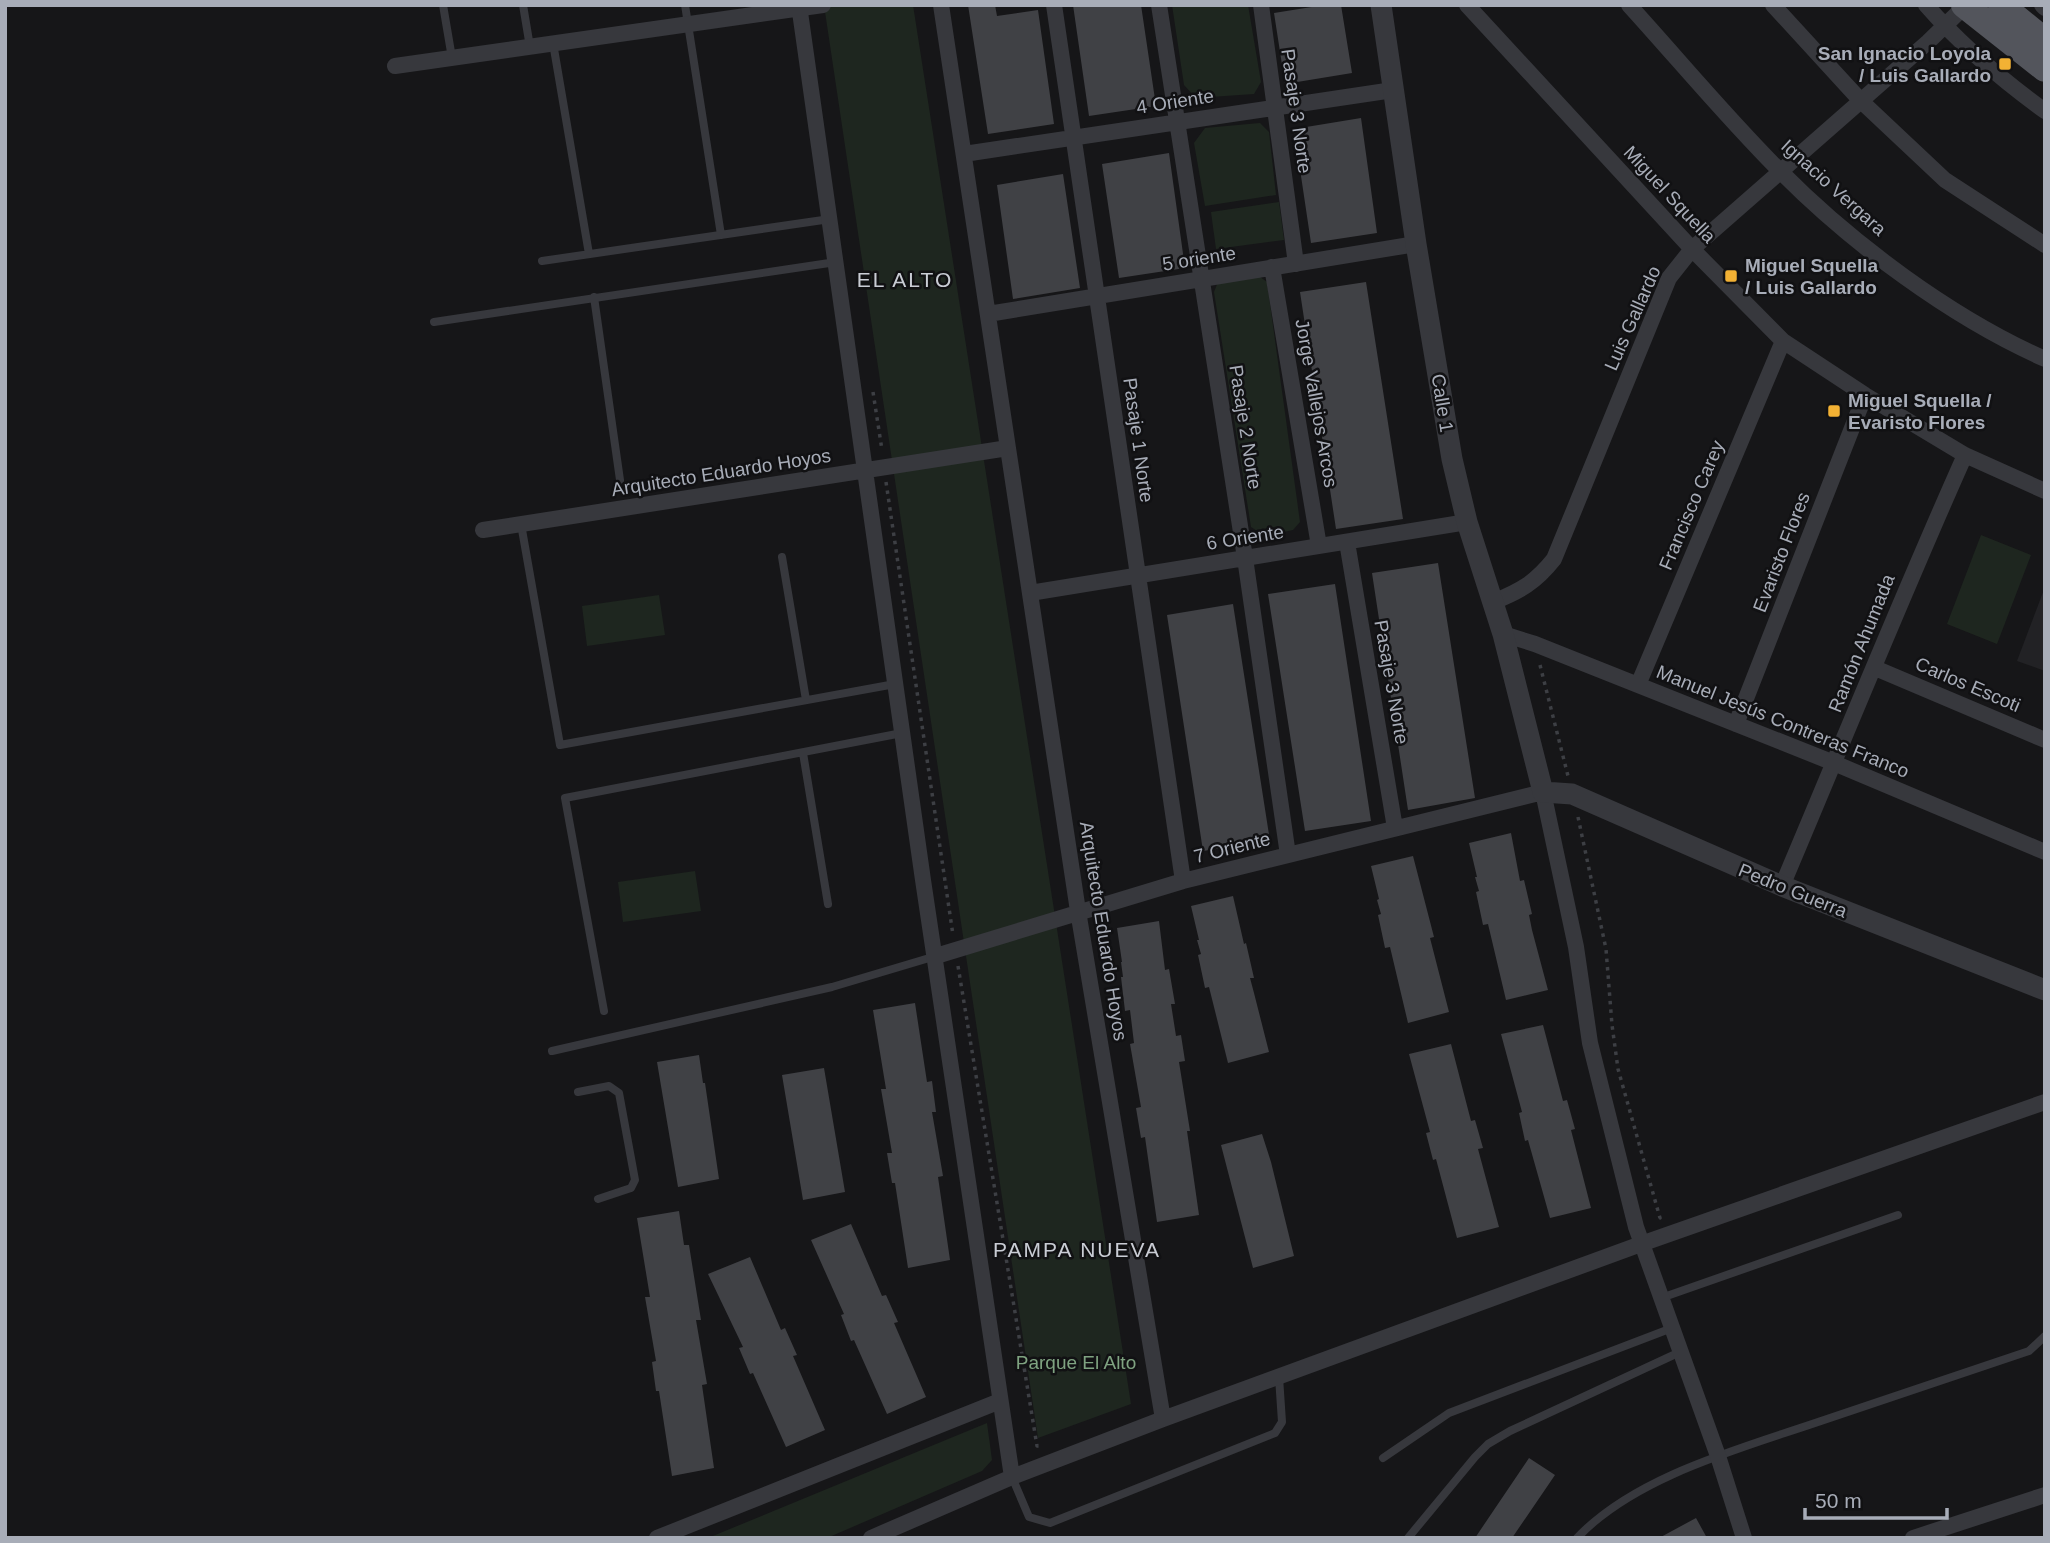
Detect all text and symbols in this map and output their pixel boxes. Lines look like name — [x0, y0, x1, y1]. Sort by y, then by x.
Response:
place label: San Ignacio Loyola / Luis Gallardo — [1818, 43, 1991, 86]
street label: Pasaje 3 Norte — [1277, 47, 1316, 175]
marker: San Ignacio Loyola / Luis Gallardo — [1997, 56, 2013, 72]
street label: 4 Oriente — [1135, 85, 1215, 118]
street label: Ignacio Vergara — [1777, 135, 1890, 240]
street label: Miguel Squella — [1619, 142, 1720, 247]
street label: 5 oriente — [1161, 242, 1237, 275]
place label: Miguel Squella / Luis Gallardo — [1745, 255, 1878, 298]
street label: Luis Gallardo — [1600, 263, 1665, 374]
district label: EL ALTO — [857, 268, 953, 291]
marker: Miguel Squella / Luis Gallardo — [1723, 268, 1739, 284]
street label: Jorge Vallejos Arcos — [1291, 317, 1342, 489]
street label: Pasaje 2 Norte — [1225, 363, 1266, 491]
street label: Calle 1 — [1428, 372, 1458, 434]
street label: Pasaje 1 Norte — [1119, 376, 1158, 504]
place label: Miguel Squella / Evaristo Flores — [1848, 390, 1992, 433]
marker: Miguel Squella / Evaristo Flores — [1826, 403, 1842, 419]
street label: Francisco Carey — [1655, 437, 1728, 573]
street label: Arquitecto Eduardo Hoyos — [610, 445, 832, 500]
street label: Evaristo Flores — [1749, 489, 1814, 615]
street label: 6 Oriente — [1205, 521, 1285, 554]
street label: Ramón Ahumada — [1824, 571, 1899, 715]
street label: Pasaje 3 Norte — [1370, 618, 1413, 746]
street label: Carlos Escoti — [1912, 653, 2023, 716]
street label: Manuel Jesús Contreras Franco — [1654, 661, 1912, 782]
street label: Arquitecto Eduardo Hoyos — [1076, 820, 1131, 1042]
street label: 7 Oriente — [1192, 828, 1273, 867]
street label: Pedro Guerra — [1736, 859, 1851, 922]
district label: PAMPA NUEVA — [993, 1238, 1161, 1261]
park label: Parque El Alto — [1016, 1352, 1136, 1373]
scale bar — [1805, 1476, 1947, 1520]
text: 50 m — [1815, 1489, 1862, 1512]

